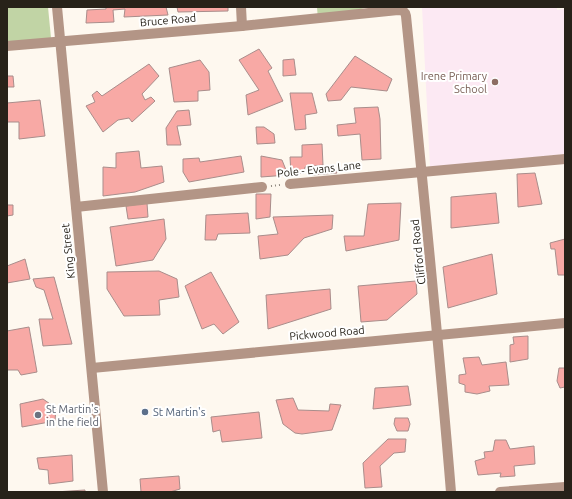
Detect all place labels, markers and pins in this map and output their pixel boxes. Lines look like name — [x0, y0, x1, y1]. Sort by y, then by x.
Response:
place label: Irene Primary School — [421, 70, 488, 95]
marker: Irene Primary School — [490, 77, 500, 87]
place label: St Martin's in the field — [46, 403, 99, 428]
place label: St Martin's — [153, 406, 206, 418]
marker: St Martin's — [140, 407, 150, 417]
marker: St Martin's in the field — [33, 410, 43, 420]

